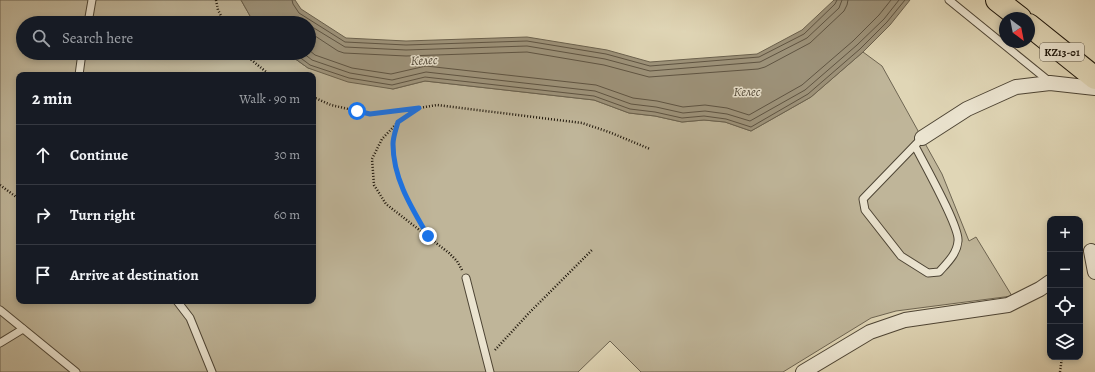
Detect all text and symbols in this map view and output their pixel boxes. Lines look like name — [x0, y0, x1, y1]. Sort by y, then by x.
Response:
north arrow — [999, 12, 1035, 48]
search box — [16, 16, 316, 60]
icon: search — [30, 27, 52, 49]
text: Search here — [62, 28, 133, 48]
road number: KZ13-01 — [1040, 43, 1084, 61]
water label: Келес — [410, 51, 438, 69]
water label: Келес — [734, 83, 761, 100]
text: 2 min — [32, 87, 72, 110]
text: Walk · 90 m — [239, 90, 300, 107]
route start — [348, 102, 366, 120]
icon: ahead — [32, 144, 54, 166]
text: Continue — [70, 145, 128, 165]
text: 30 m — [274, 146, 300, 163]
icon: right — [32, 204, 54, 226]
text: Turn right — [70, 205, 135, 225]
text: 60 m — [274, 206, 300, 223]
map controls — [1047, 216, 1083, 360]
button: + — [1047, 216, 1083, 252]
route end — [419, 227, 437, 245]
button: − — [1047, 252, 1083, 288]
icon: arrive — [32, 264, 54, 286]
text: Arrive at destination — [70, 265, 199, 285]
button: locate — [1047, 288, 1083, 324]
button: layers — [1047, 324, 1083, 360]

